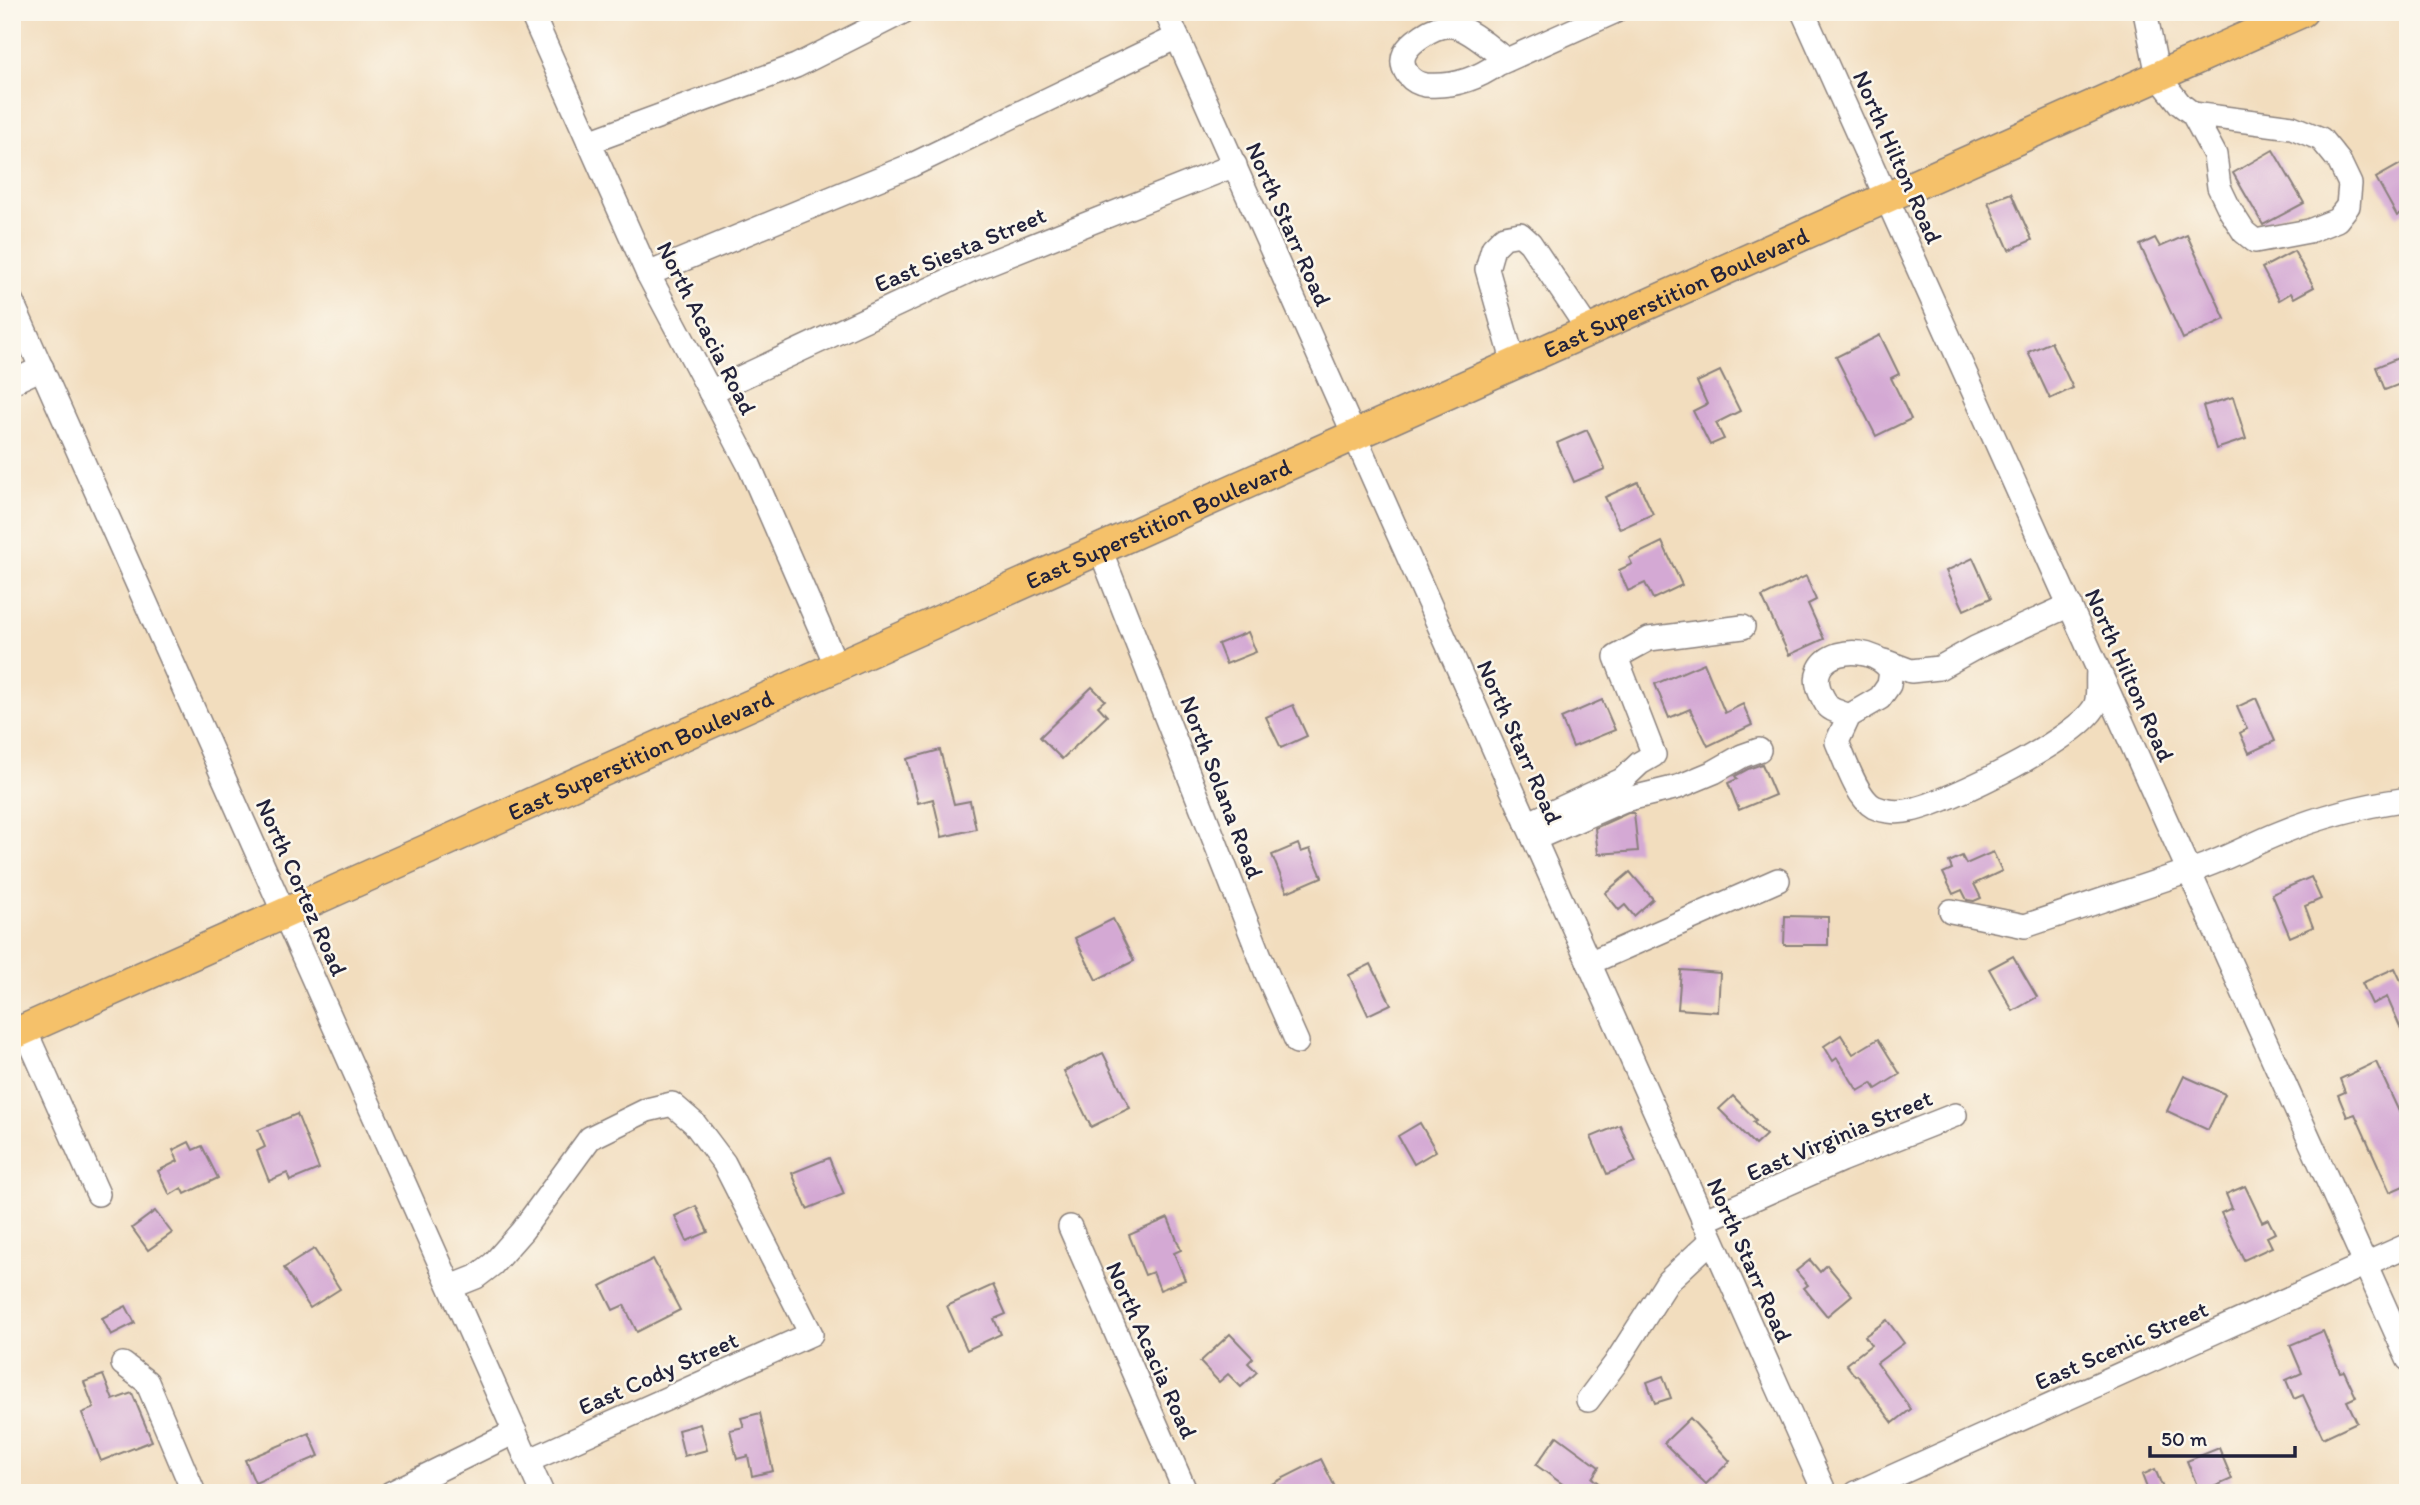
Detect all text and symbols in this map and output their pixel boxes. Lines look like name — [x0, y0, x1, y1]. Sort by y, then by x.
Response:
street label: North Hilton Road — [1847, 66, 1949, 248]
street label: North Starr Road — [1240, 137, 1338, 311]
street label: East Siesta Street — [870, 200, 1050, 298]
street label: East Superstition Boulevard — [1538, 220, 1813, 364]
street label: North Acacia Road — [651, 236, 763, 420]
street label: East Superstition Boulevard — [1021, 451, 1295, 595]
street label: North Hilton Road — [2079, 584, 2181, 766]
street label: North Starr Road — [1471, 655, 1569, 829]
street label: East Superstition Boulevard — [503, 682, 777, 826]
street label: North Solana Road — [1174, 692, 1270, 882]
street label: North Cortez Road — [250, 794, 354, 980]
street label: East Virginia Street — [1742, 1083, 1936, 1187]
street label: North Starr Road — [1701, 1173, 1799, 1347]
street label: North Acacia Road — [1100, 1257, 1204, 1443]
street label: East Scenic Street — [2030, 1294, 2212, 1396]
street label: East Cody Street — [574, 1325, 742, 1421]
scale bar — [2150, 1414, 2296, 1458]
text: 50 m — [2161, 1426, 2208, 1451]

